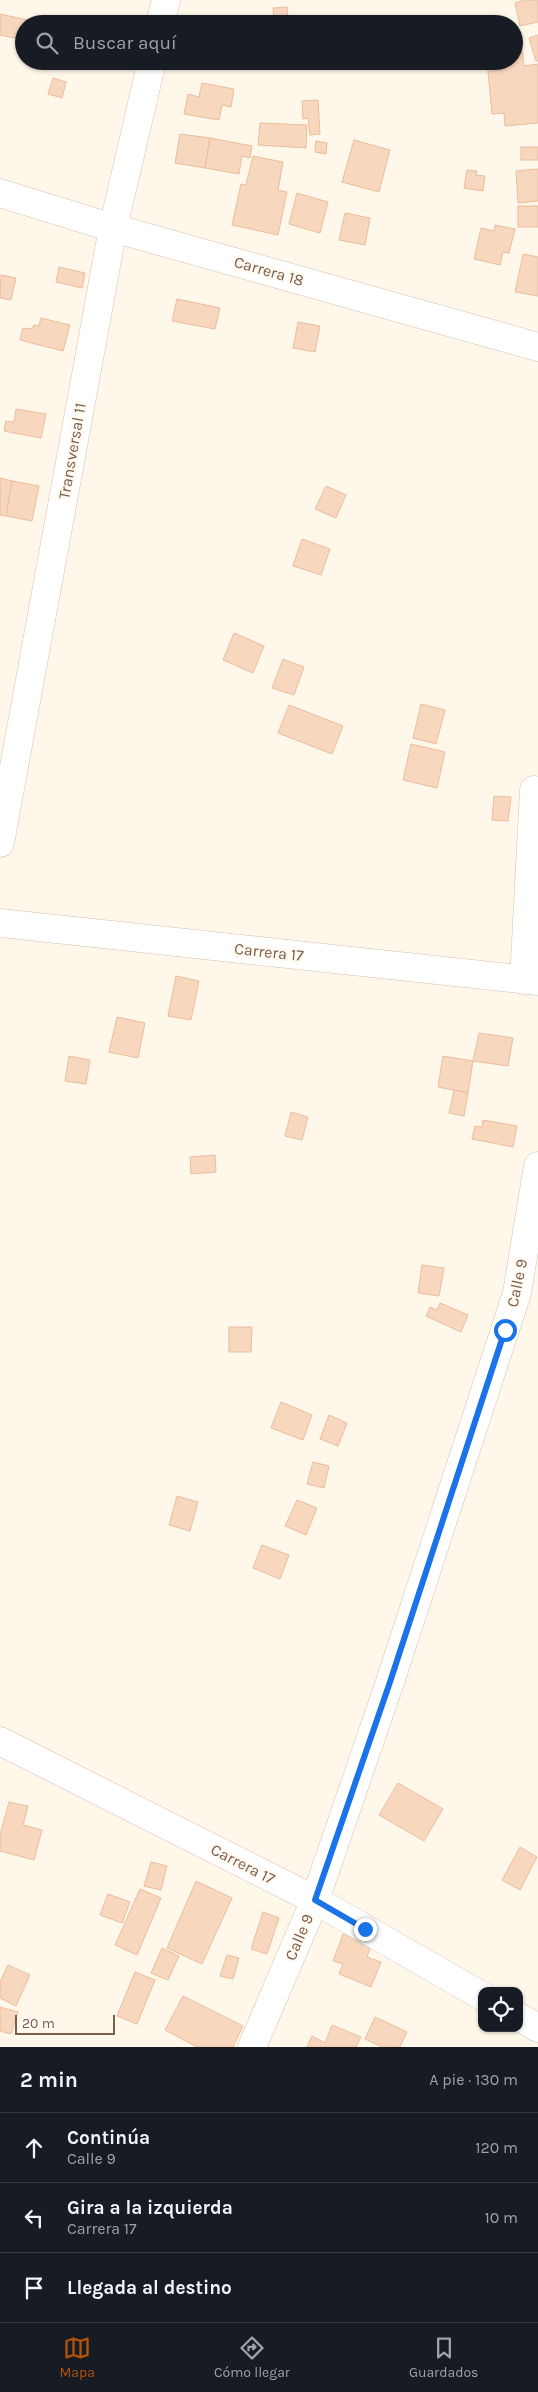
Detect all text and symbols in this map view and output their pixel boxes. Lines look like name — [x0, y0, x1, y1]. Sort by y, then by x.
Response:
search box — [15, 15, 523, 70]
icon: search — [33, 29, 61, 57]
text: Buscar aquí — [73, 32, 177, 54]
street label: Carrera 18 — [232, 252, 306, 290]
street label: Transversal 11 — [54, 401, 90, 501]
street label: Carrera 17 — [233, 939, 305, 965]
street label: Calle 9 — [503, 1257, 531, 1309]
route start — [494, 1319, 517, 1342]
street label: Carrera 17 — [208, 1840, 279, 1888]
street label: Calle 9 — [281, 1911, 317, 1963]
route end — [354, 1918, 377, 1941]
map controls — [478, 1987, 523, 2032]
button: locate — [478, 1987, 523, 2032]
scale bar — [15, 2012, 115, 2035]
text: 20 m — [22, 2015, 55, 2032]
text: 2 min — [20, 2068, 78, 2092]
text: A pie · 130 m — [429, 2070, 518, 2089]
text: Continúa — [67, 2127, 150, 2149]
icon: ahead — [20, 2134, 48, 2162]
text: 120 m — [475, 2138, 518, 2157]
text: Calle 9 — [67, 2149, 116, 2168]
text: Gira a la izquierda — [67, 2197, 233, 2219]
icon: left — [20, 2204, 48, 2232]
text: 10 m — [484, 2208, 518, 2227]
text: Carrera 17 — [67, 2219, 137, 2238]
icon: arrive — [20, 2274, 48, 2302]
text: Llegada al destino — [67, 2277, 232, 2299]
tab: Mapa — [59, 2334, 95, 2381]
tab: Cómo llegar — [214, 2334, 290, 2381]
tab: Guardados — [409, 2334, 478, 2381]

